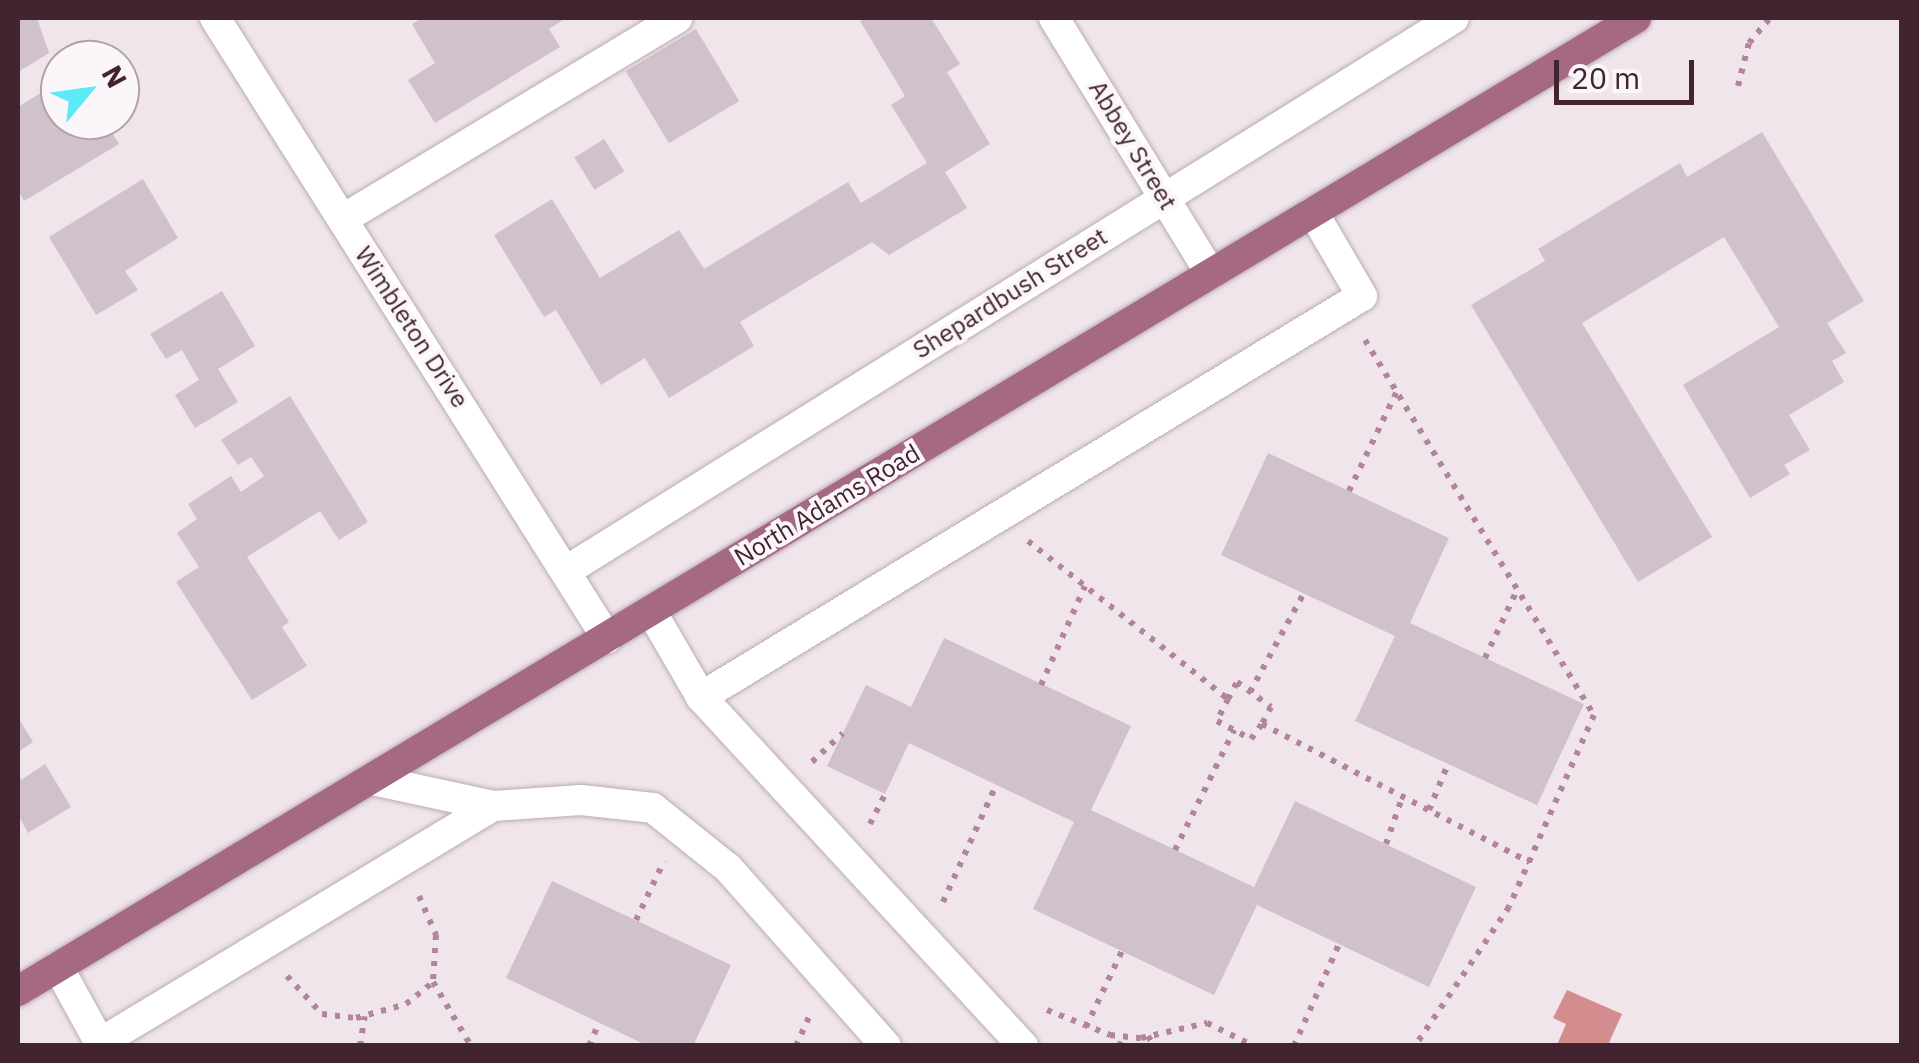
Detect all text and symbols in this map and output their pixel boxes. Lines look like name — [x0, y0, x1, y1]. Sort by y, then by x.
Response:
north arrow — [40, 40, 140, 140]
scale bar — [1559, 40, 1699, 102]
text: N — [94, 58, 136, 94]
text: 20 m — [1571, 58, 1640, 97]
street label: Abbey Street — [1083, 75, 1183, 215]
street label: Shepardbush Street — [907, 221, 1113, 365]
street label: Wimbleton Drive — [349, 241, 475, 413]
street label: North Adams Road — [729, 438, 925, 572]

